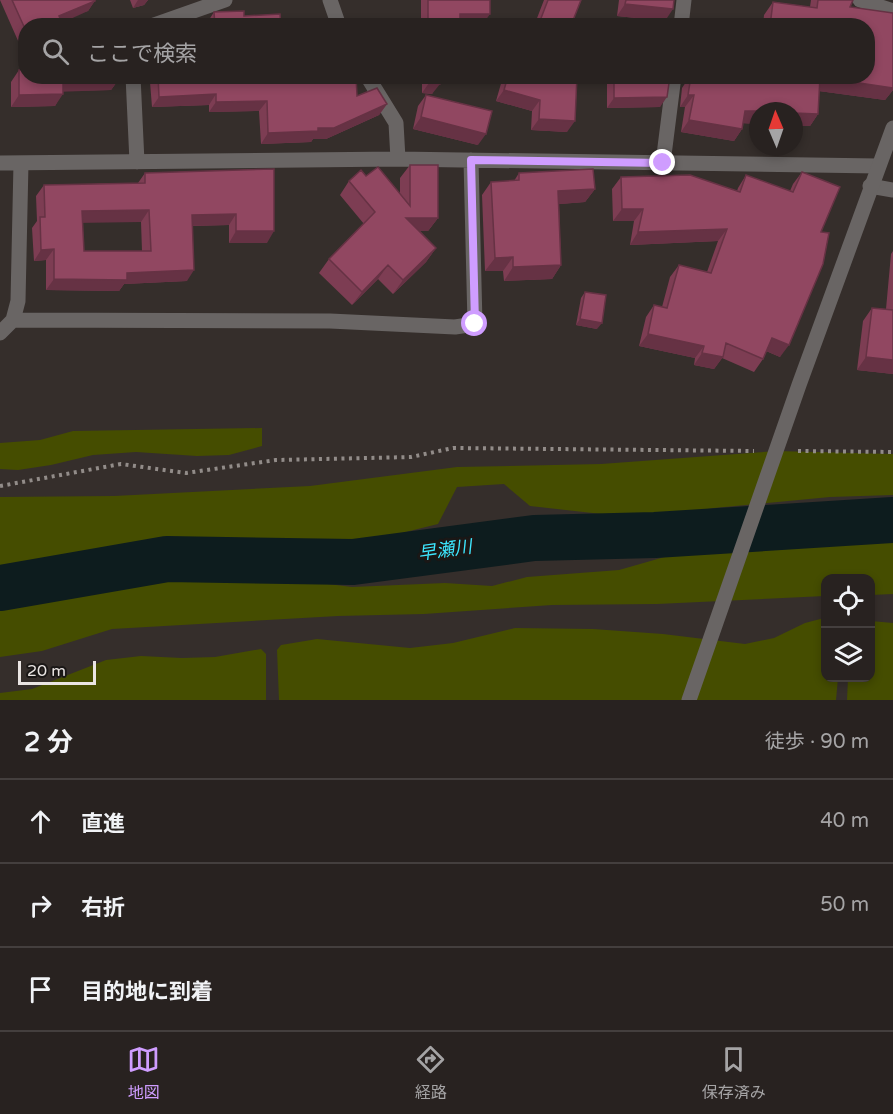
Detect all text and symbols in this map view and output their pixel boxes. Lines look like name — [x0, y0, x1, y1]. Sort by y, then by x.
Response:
search box — [18, 18, 875, 84]
icon: search — [39, 35, 72, 68]
text: ここで検索 — [87, 41, 197, 67]
north arrow — [749, 102, 803, 156]
route end — [649, 149, 675, 175]
route start — [461, 310, 487, 336]
water label: 早瀬川 — [417, 535, 475, 565]
map controls — [821, 574, 875, 682]
button: locate — [821, 574, 875, 628]
button: layers — [821, 628, 875, 682]
scale bar — [18, 658, 96, 686]
text: 20 m — [27, 661, 66, 681]
text: 2 分 — [24, 727, 73, 758]
text: 徒歩 · 90 m — [765, 730, 869, 754]
icon: ahead — [24, 805, 57, 838]
text: 40 m — [820, 809, 869, 833]
text: 直進 — [81, 811, 125, 837]
icon: right — [24, 889, 57, 922]
text: 50 m — [820, 893, 869, 917]
text: 右折 — [81, 895, 125, 921]
icon: arrive — [24, 973, 57, 1006]
text: 目的地に到着 — [81, 979, 213, 1005]
tab: 地図 — [127, 1043, 160, 1103]
tab: 経路 — [414, 1043, 447, 1103]
tab: 保存済み — [702, 1043, 766, 1103]

